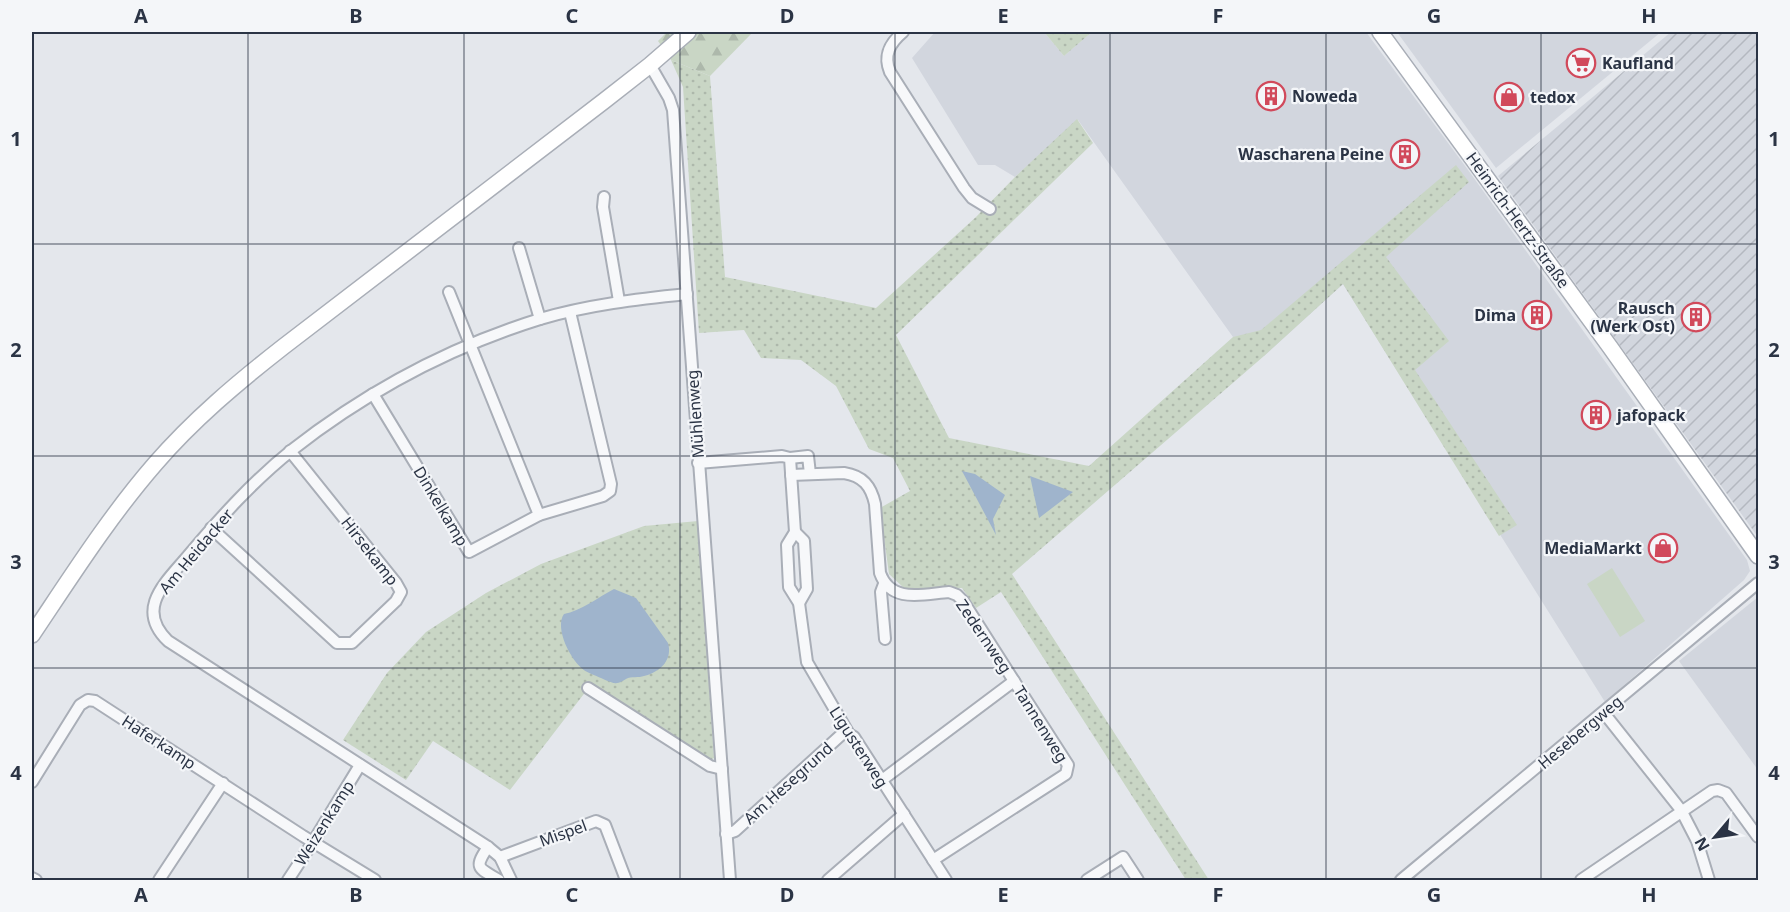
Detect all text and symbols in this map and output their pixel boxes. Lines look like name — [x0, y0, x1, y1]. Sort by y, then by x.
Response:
text: A — [134, 2, 148, 29]
text: B — [349, 2, 363, 29]
text: C — [566, 2, 579, 29]
text: D — [780, 2, 794, 29]
text: E — [997, 2, 1009, 29]
text: F — [1213, 2, 1223, 29]
text: G — [1427, 2, 1441, 29]
text: H — [1641, 2, 1657, 29]
supermarket icon: Kaufland — [1565, 47, 1597, 79]
place label: Kaufland — [1602, 52, 1674, 74]
building icon: Noweda — [1255, 80, 1287, 112]
shop icon: tedox — [1493, 81, 1525, 113]
place label: Noweda — [1292, 85, 1358, 107]
place label: tedox — [1530, 86, 1576, 108]
text: 1 — [10, 125, 22, 152]
text: 1 — [1768, 125, 1780, 152]
building icon: Wascharena Peine — [1389, 138, 1421, 170]
place label: Wascharena Peine — [1238, 143, 1384, 165]
street label: Heinrich-Hertz-Straße — [1461, 148, 1575, 292]
place label: Rausch (Werk Ost) — [1591, 297, 1675, 337]
building icon: Dima — [1521, 299, 1553, 331]
building icon: Rausch (Werk Ost) — [1680, 301, 1712, 333]
place label: Dima — [1474, 304, 1516, 326]
text: 2 — [10, 336, 22, 363]
text: 2 — [1768, 336, 1780, 363]
street label: Mühlenweg — [681, 369, 709, 459]
building icon: jafopack — [1580, 399, 1612, 431]
place label: jafopack — [1616, 404, 1685, 426]
street label: Dinkelkamp — [408, 462, 474, 550]
street label: Am Heidacker — [154, 503, 238, 598]
street label: Hirsekamp — [336, 512, 404, 590]
shop icon: MediaMarkt — [1647, 532, 1679, 564]
place label: MediaMarkt — [1544, 537, 1642, 559]
text: 3 — [10, 548, 22, 575]
text: 3 — [1768, 548, 1780, 575]
street label: Zedernweg — [951, 595, 1017, 677]
street label: Tannenweg — [1009, 681, 1073, 767]
street label: Hesebergweg — [1533, 690, 1627, 774]
street label: Ligusterweg — [825, 702, 893, 792]
street label: Haferkamp — [118, 710, 200, 774]
street label: Am Hesegrund — [739, 737, 837, 829]
text: 4 — [10, 759, 22, 786]
text: 4 — [1768, 759, 1780, 786]
street label: Weizenkamp — [289, 776, 359, 870]
north arrow — [1685, 807, 1745, 867]
street label: Mispel — [536, 814, 590, 852]
text: N — [1689, 833, 1715, 855]
text: A — [134, 881, 148, 908]
text: B — [349, 881, 363, 908]
text: C — [566, 881, 579, 908]
text: D — [780, 881, 794, 908]
text: E — [997, 881, 1009, 908]
text: F — [1213, 881, 1223, 908]
text: G — [1427, 881, 1441, 908]
text: H — [1641, 881, 1657, 908]

